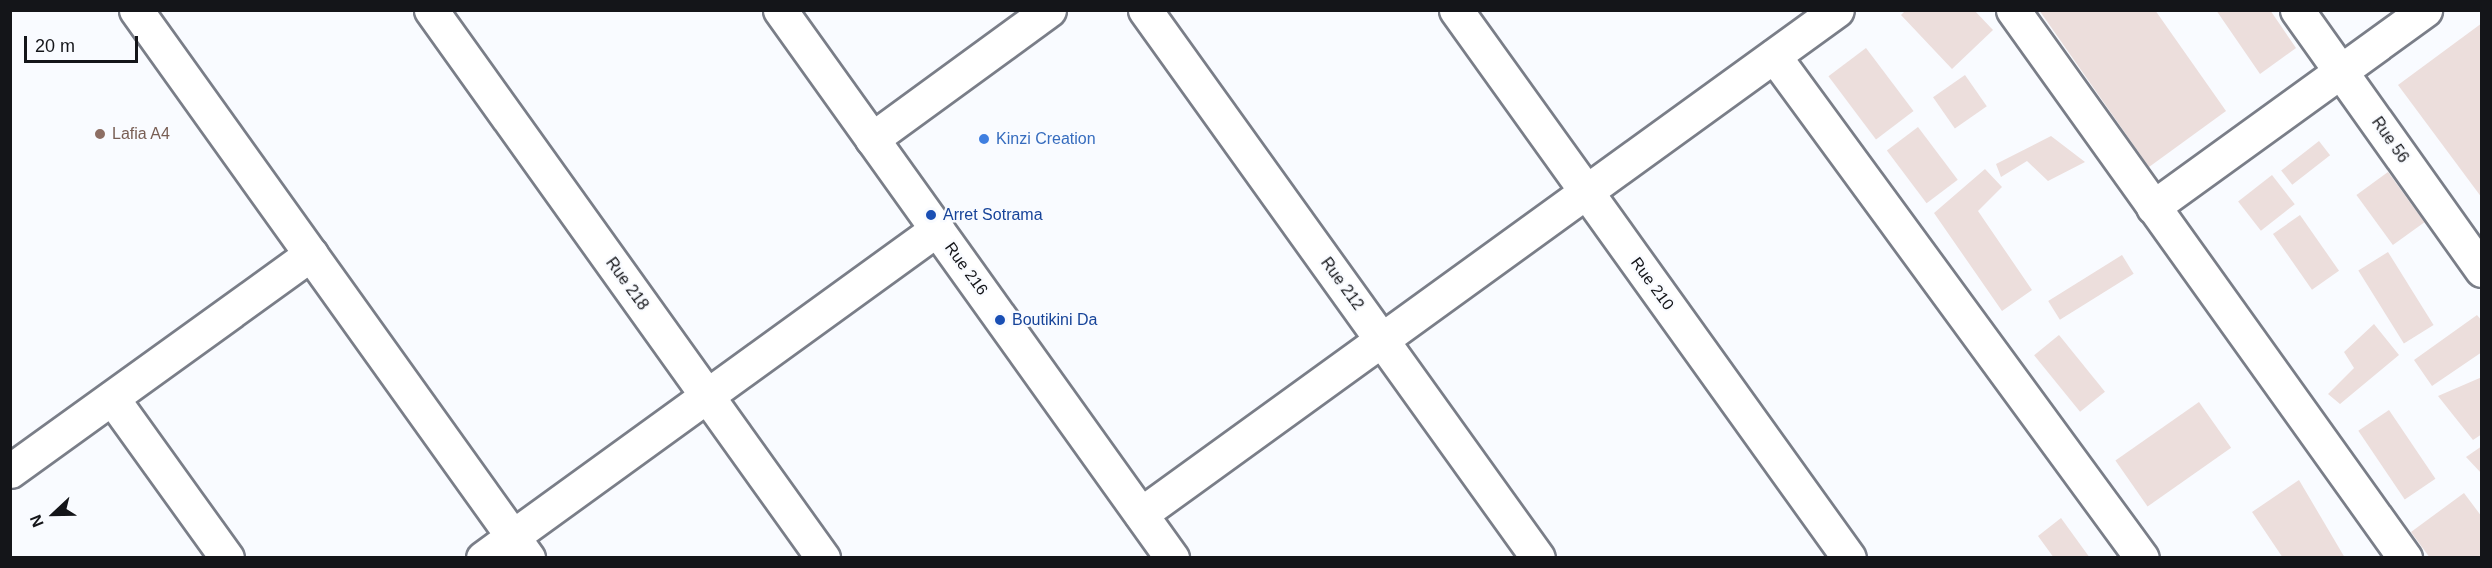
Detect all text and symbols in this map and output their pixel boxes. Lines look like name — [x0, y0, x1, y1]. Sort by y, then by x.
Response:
scale bar — [27, 24, 141, 62]
text: 20 m — [35, 36, 75, 56]
street label: Rue 56 — [2367, 113, 2413, 167]
place label: Lafia A4 — [112, 124, 171, 144]
marker: Lafia A4 — [93, 127, 107, 141]
place label: Kinzi Creation — [996, 129, 1096, 149]
marker: Kinzi Creation — [977, 132, 991, 146]
place label: Arret Sotrama — [943, 205, 1043, 225]
marker: Arret Sotrama — [924, 208, 938, 222]
street label: Rue 216 — [940, 239, 992, 299]
street label: Rue 218 — [601, 254, 653, 314]
street label: Rue 212 — [1316, 254, 1368, 314]
street label: Rue 210 — [1626, 254, 1678, 314]
place label: Boutikini Da — [1012, 310, 1097, 330]
marker: Boutikini Da — [993, 313, 1007, 327]
north arrow — [24, 484, 84, 544]
text: N — [27, 512, 47, 529]

